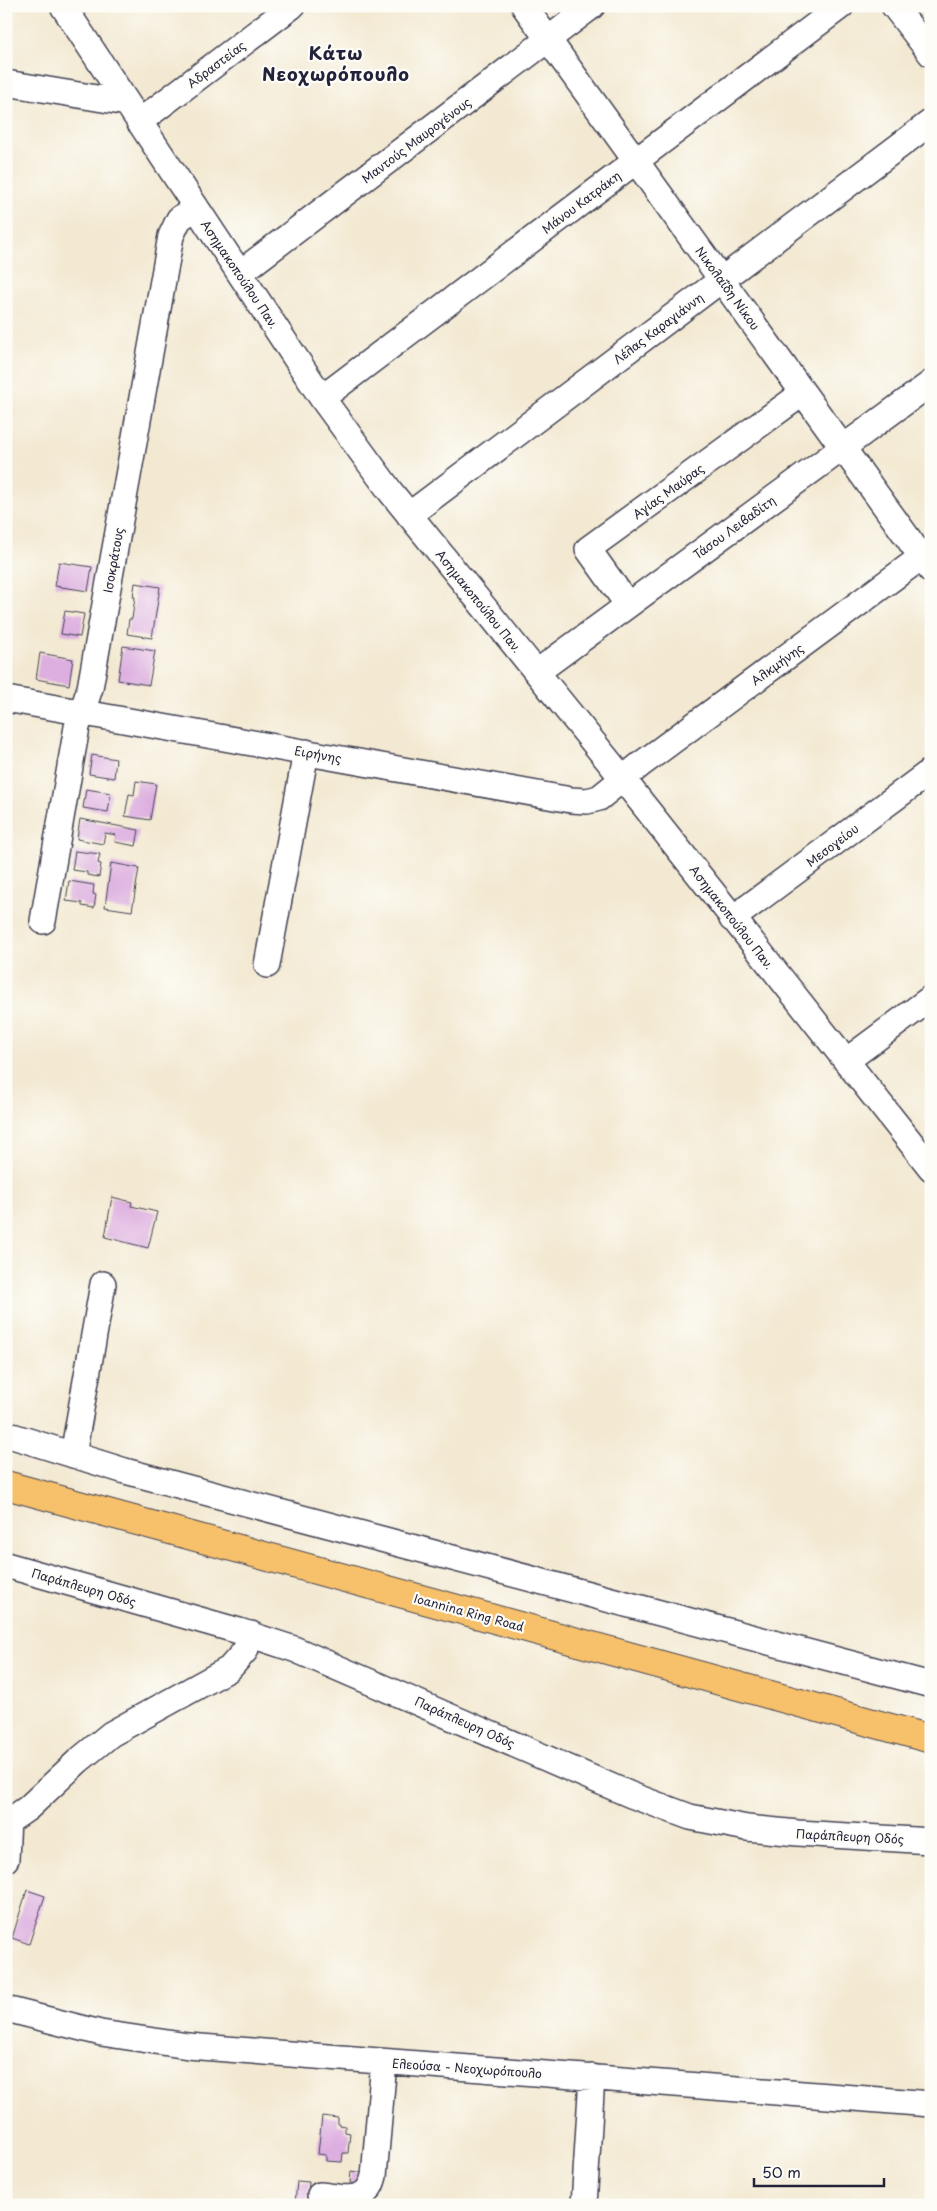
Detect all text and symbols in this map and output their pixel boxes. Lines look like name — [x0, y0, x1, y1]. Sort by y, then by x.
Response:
street label: Αδραστείας — [183, 36, 249, 92]
district label: Κάτω Νεοχωρόπουλο — [262, 39, 410, 87]
street label: Μαντούς Μαυρογένους — [358, 93, 474, 187]
street label: Μάνου Κατράκη — [538, 166, 624, 238]
street label: Ασημακοπούλου Παν. — [197, 216, 283, 332]
street label: Νικολαΐδη Νίκου — [691, 242, 765, 334]
street label: Λέλας Καραγιάννη — [609, 288, 707, 368]
street label: Αγίας Μαύρας — [629, 459, 707, 523]
street label: Τάσου Λειβαδίτη — [689, 491, 779, 563]
street label: Ισοκράτους — [98, 526, 128, 594]
street label: Ασημακοπούλου Παν. — [432, 546, 526, 656]
street label: Αλκμήνης — [747, 639, 807, 689]
street label: Ειρήνης — [293, 741, 343, 767]
street label: Μεσογείου — [802, 819, 862, 871]
street label: Ασημακοπούλου Παν. — [686, 861, 778, 973]
street label: Παράπλευρη Οδός — [30, 1563, 138, 1611]
street label: Ioannina Ring Road — [412, 1589, 526, 1635]
street label: Παράπλευρη Οδός — [412, 1692, 518, 1752]
street label: Παράπλευρη Οδός — [796, 1824, 904, 1848]
street label: Ελεούσα - Νεοχωρόπουλο — [391, 2054, 543, 2082]
scale bar — [754, 2156, 884, 2188]
text: 50 m — [762, 2160, 801, 2183]

